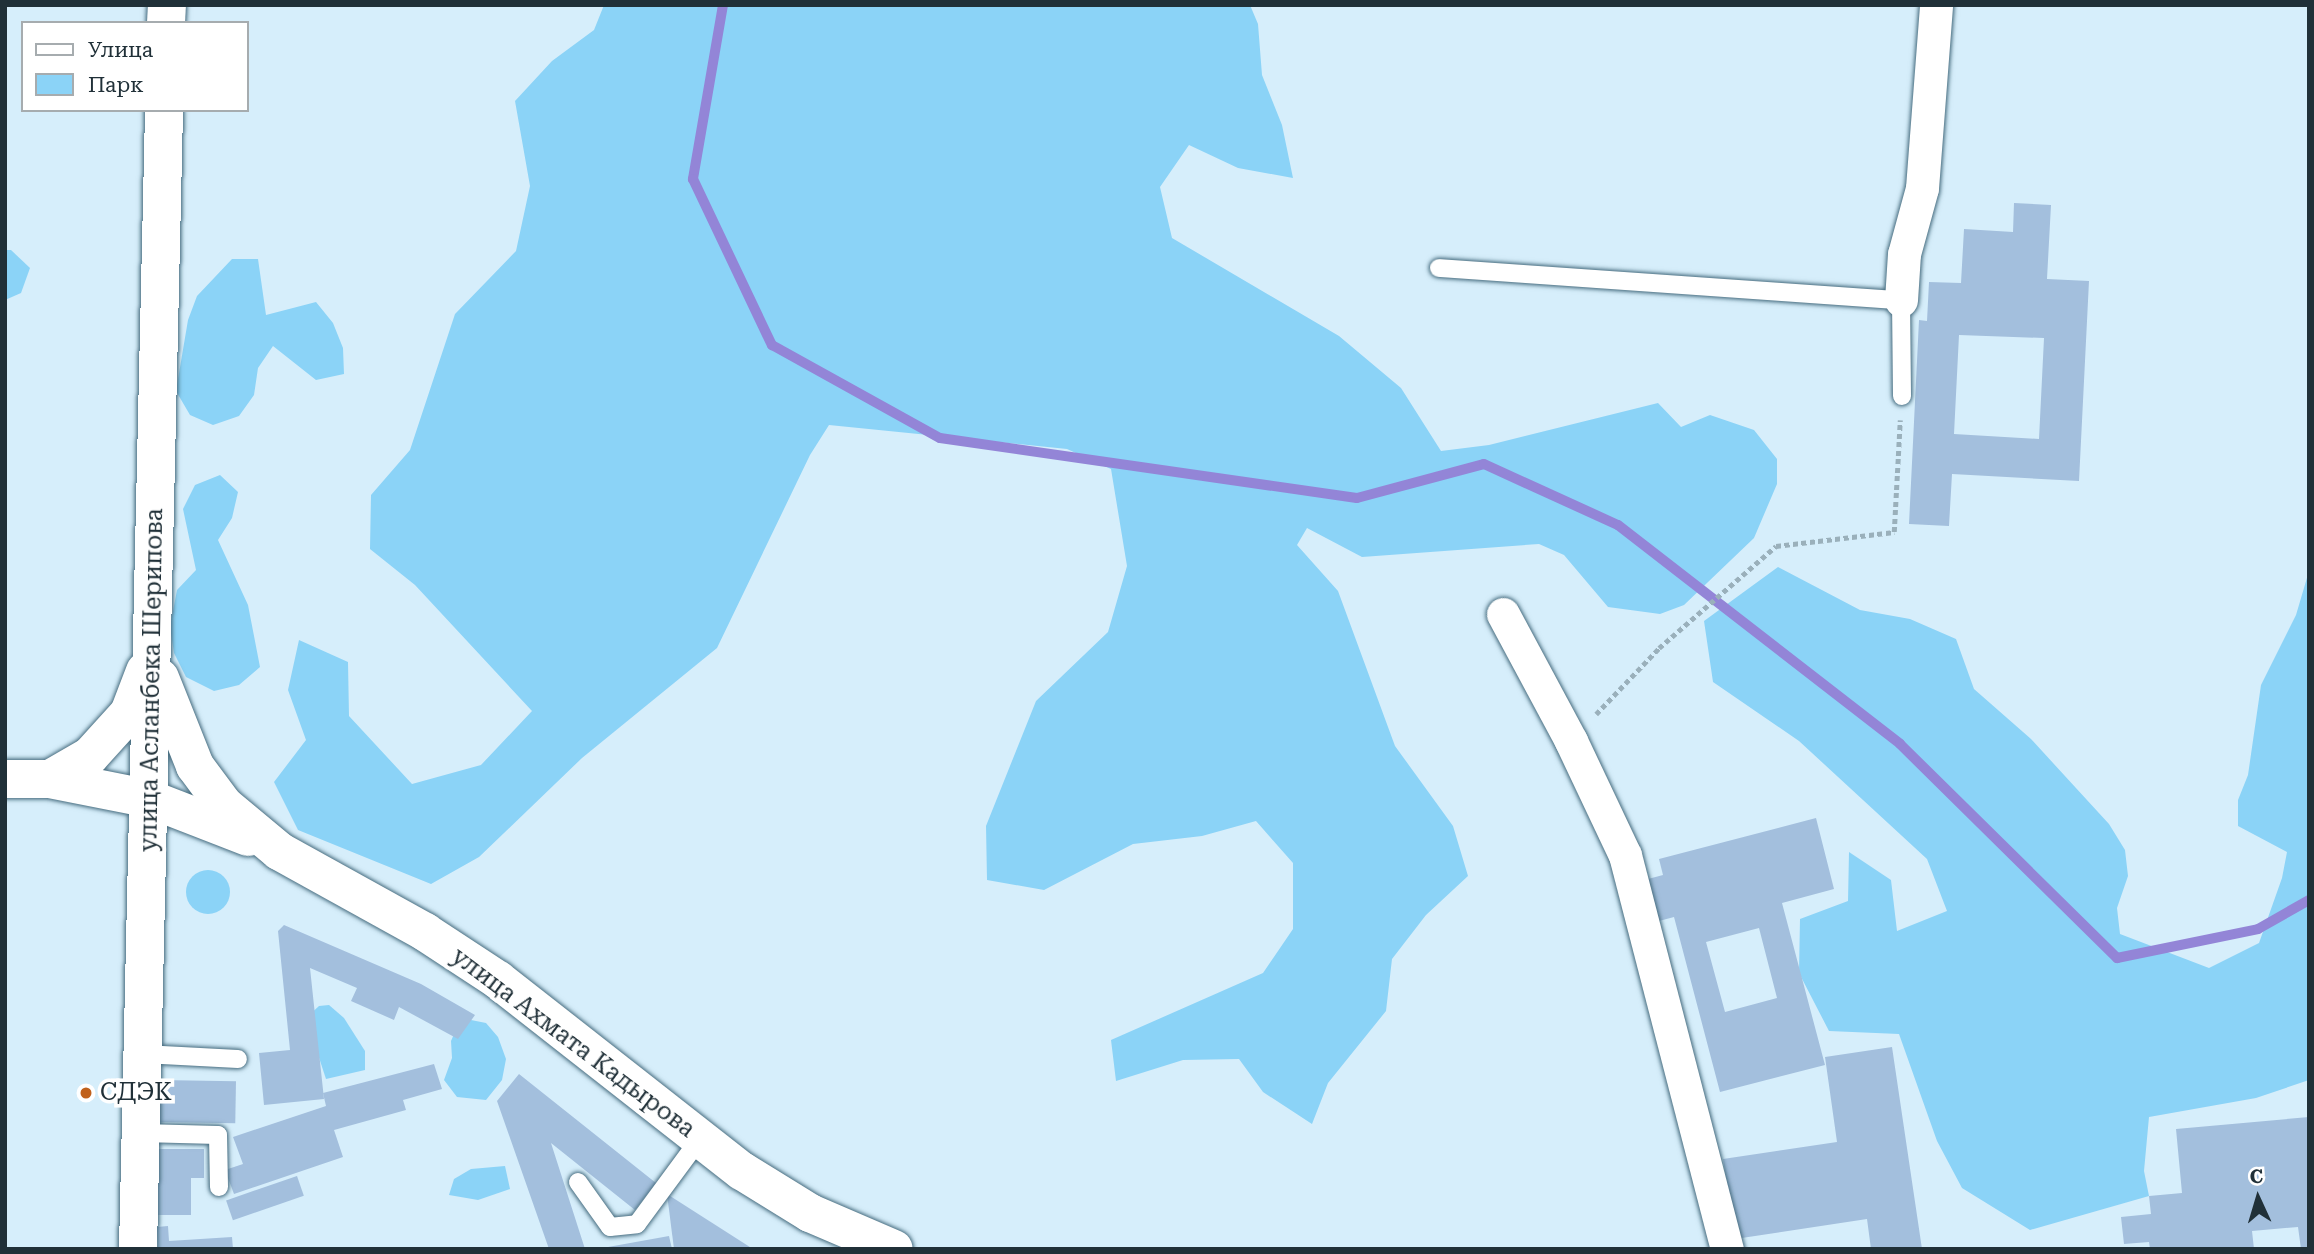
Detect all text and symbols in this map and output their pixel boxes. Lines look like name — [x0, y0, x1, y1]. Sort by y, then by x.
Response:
legend — [21, 21, 248, 112]
text: Улица — [88, 38, 153, 62]
text: Парк — [88, 73, 144, 97]
street label: улица Асланбека Шерипова — [135, 508, 169, 852]
street label: улица Ахмата Кадырова — [446, 942, 700, 1144]
place label: СДЭК — [100, 1079, 172, 1107]
marker: СДЭК — [78, 1085, 94, 1101]
north arrow — [2223, 1163, 2293, 1233]
text: С — [2249, 1165, 2264, 1188]

